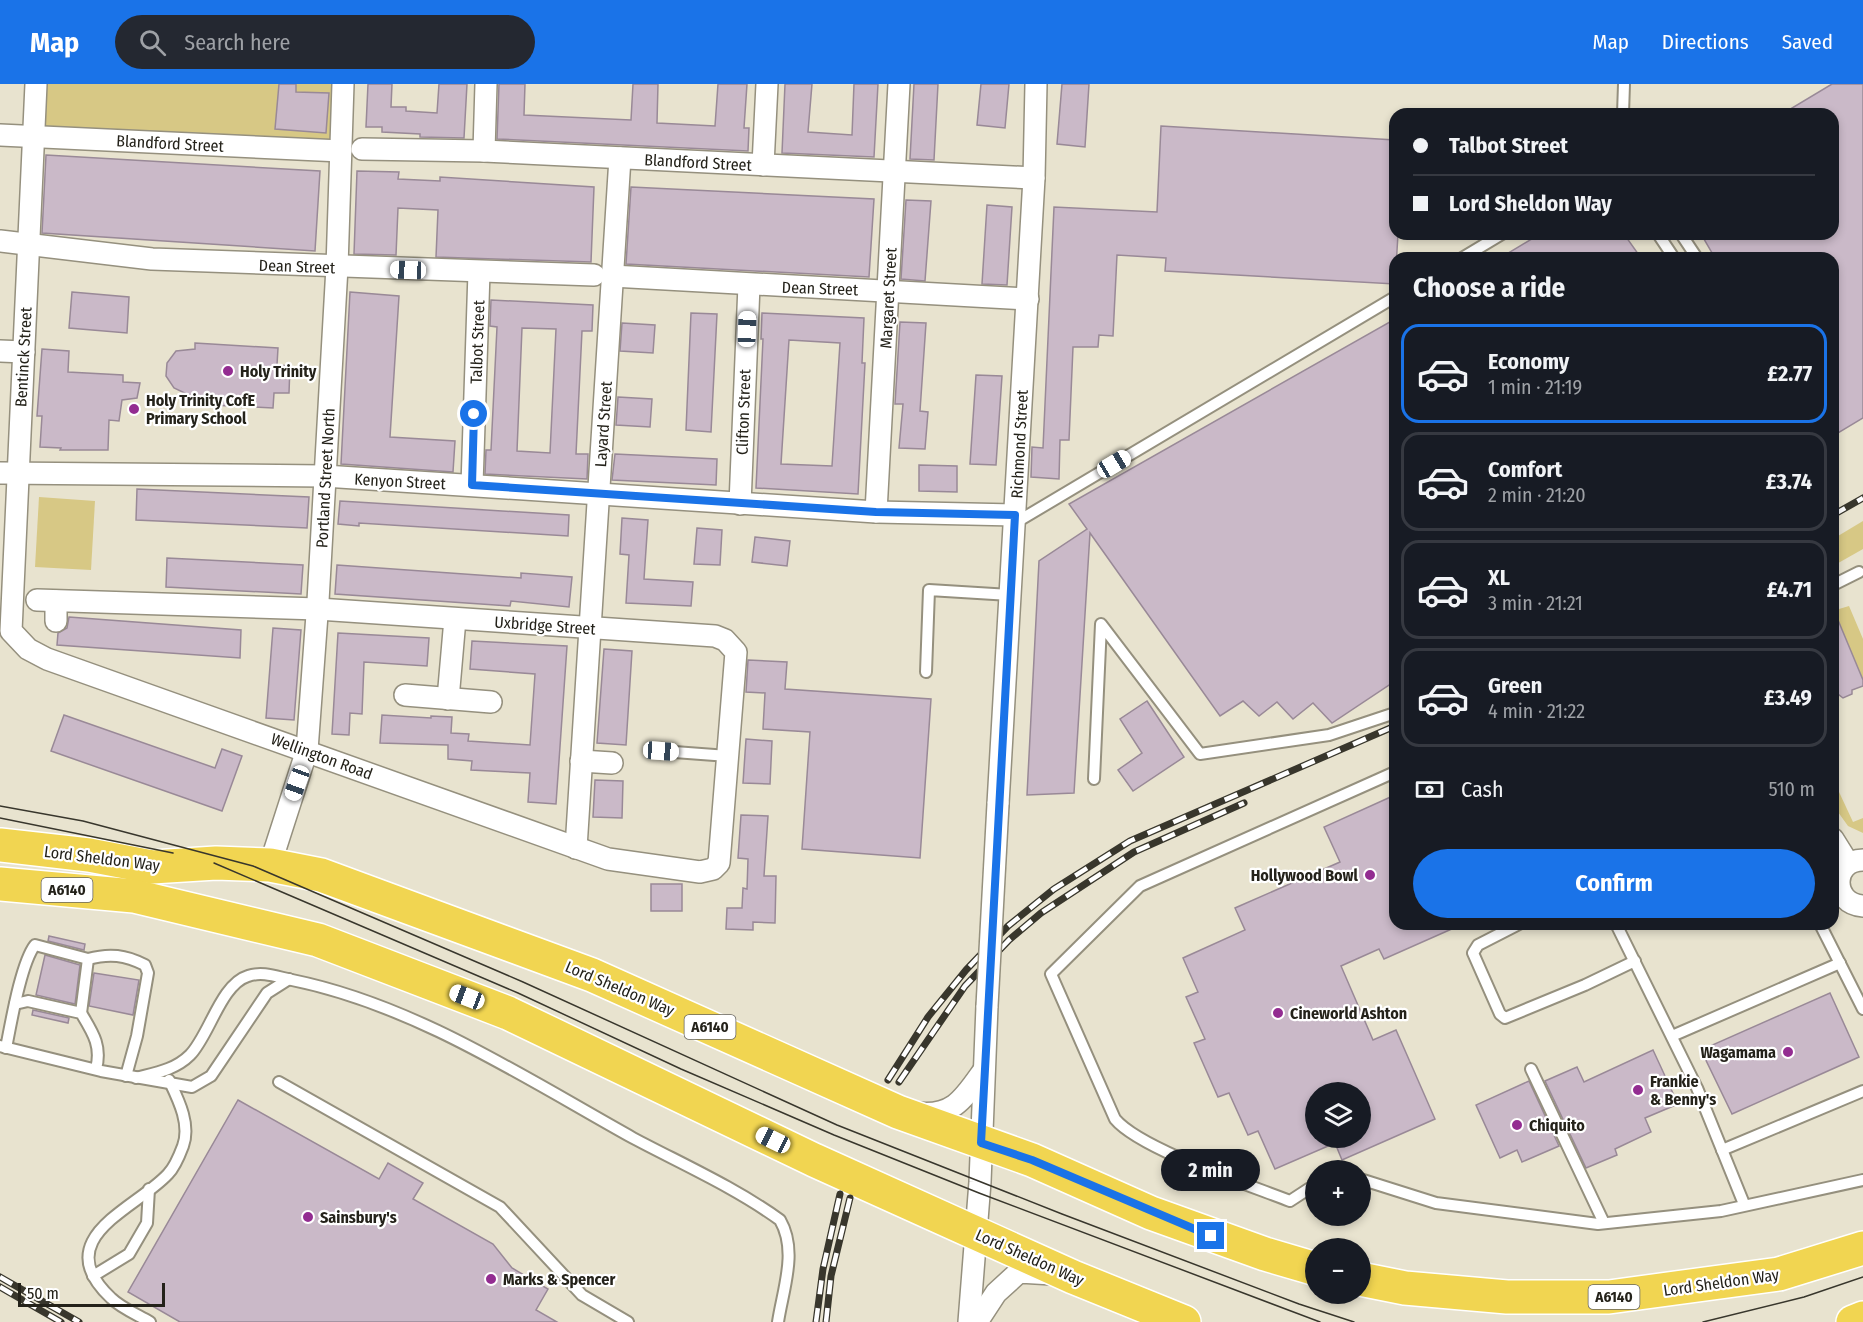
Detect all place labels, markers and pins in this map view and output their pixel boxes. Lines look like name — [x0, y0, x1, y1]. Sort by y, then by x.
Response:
place label: Holy Trinity — [240, 362, 317, 381]
marker: Holy Trinity — [221, 364, 235, 378]
place label: Holy Trinity CofE Primary School — [146, 391, 256, 428]
marker: Holy Trinity CofE Primary School — [127, 402, 141, 416]
place label: Hollywood Bowl — [1251, 866, 1359, 885]
marker: Hollywood Bowl — [1363, 868, 1377, 882]
place label: Cineworld Ashton — [1290, 1004, 1407, 1023]
marker: Cineworld Ashton — [1271, 1006, 1285, 1020]
place label: Wagamama — [1700, 1043, 1776, 1062]
marker: Wagamama — [1781, 1045, 1795, 1059]
place label: Frankie & Benny's — [1650, 1072, 1716, 1109]
marker: Frankie & Benny's — [1631, 1083, 1645, 1097]
place label: Chiquito — [1529, 1116, 1585, 1135]
marker: Chiquito — [1510, 1118, 1524, 1132]
place label: Sainsbury's — [320, 1208, 397, 1227]
marker: Sainsbury's — [301, 1210, 315, 1224]
place label: Marks & Spencer — [503, 1270, 615, 1289]
marker: Marks & Spencer — [484, 1272, 498, 1286]

